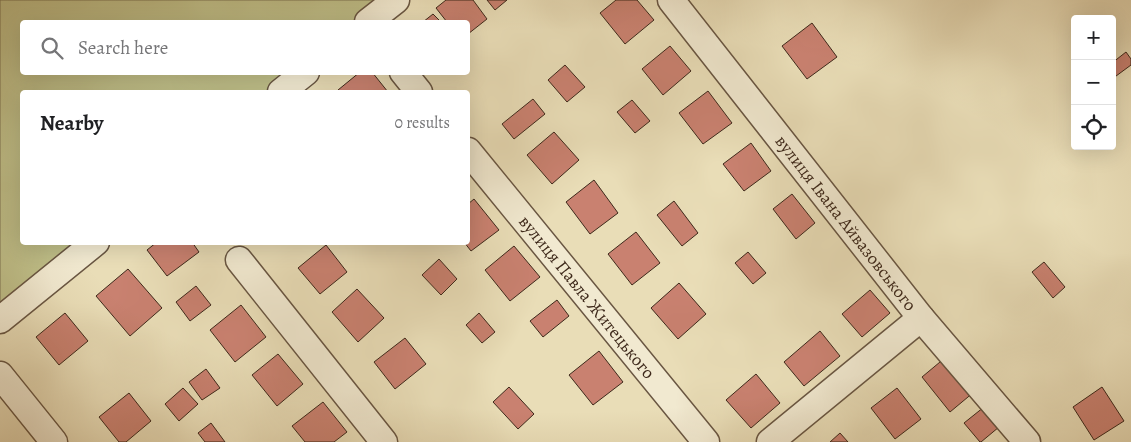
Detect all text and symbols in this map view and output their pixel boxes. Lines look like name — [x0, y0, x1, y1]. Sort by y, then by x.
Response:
map controls — [1071, 15, 1116, 150]
button: + — [1071, 15, 1116, 60]
search box — [20, 20, 470, 75]
icon: search — [38, 34, 66, 62]
text: Search here — [78, 35, 168, 61]
button: − — [1071, 60, 1116, 105]
button: locate — [1071, 105, 1116, 150]
text: Nearby — [40, 109, 103, 137]
text: 0 results — [394, 112, 450, 134]
street label: вулиця Івана Айвазовського — [770, 130, 922, 316]
street label: вулиця Павла Житецького — [513, 210, 661, 384]

